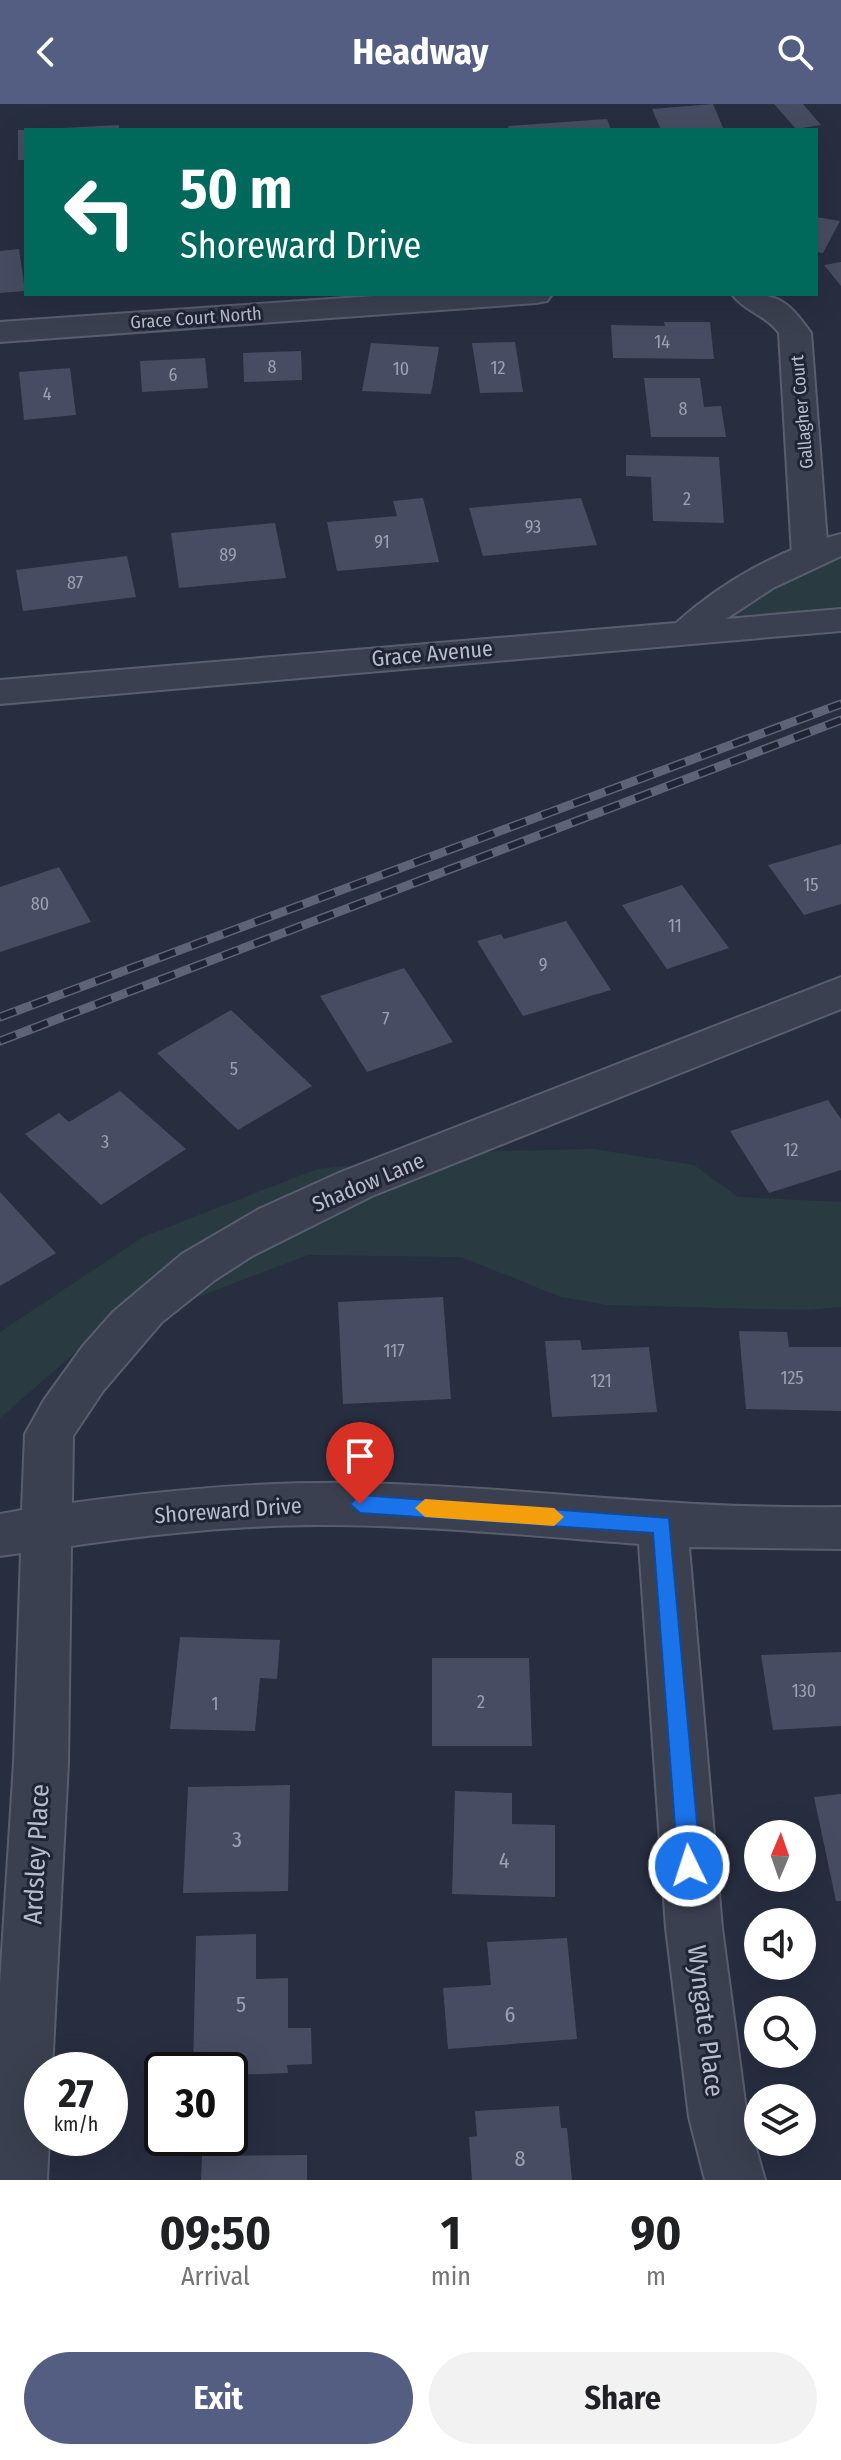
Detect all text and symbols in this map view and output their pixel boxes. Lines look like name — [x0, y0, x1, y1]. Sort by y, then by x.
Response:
icon: back — [24, 30, 68, 74]
text: Headway — [353, 30, 488, 74]
icon: search — [773, 30, 817, 74]
text: 50 m — [180, 156, 292, 223]
icon: left — [48, 160, 152, 264]
text: Shoreward Drive — [180, 224, 421, 268]
street label: Grace Court North — [130, 302, 262, 334]
house number: 14 — [654, 331, 670, 353]
street label: Gallagher Court — [786, 354, 818, 470]
house number: 8 — [268, 356, 277, 378]
house number: 12 — [491, 357, 506, 379]
house number: 10 — [393, 358, 409, 380]
house number: 6 — [169, 364, 178, 386]
house number: 4 — [43, 383, 52, 405]
house number: 8 — [679, 398, 688, 420]
house number: 2 — [683, 488, 691, 510]
house number: 93 — [525, 516, 541, 538]
house number: 91 — [374, 531, 390, 553]
house number: 89 — [219, 544, 237, 566]
house number: 87 — [67, 572, 83, 594]
street label: Grace Avenue — [370, 635, 494, 672]
house number: 15 — [803, 874, 819, 896]
house number: 80 — [31, 893, 49, 915]
house number: 11 — [668, 915, 682, 937]
house number: 9 — [539, 954, 547, 976]
house number: 7 — [382, 1008, 390, 1030]
house number: 5 — [230, 1058, 238, 1080]
house number: 3 — [101, 1131, 109, 1153]
house number: 12 — [784, 1139, 799, 1161]
street label: Shadow Lane — [308, 1147, 428, 1218]
house number: 117 — [383, 1340, 405, 1362]
house number: 125 — [780, 1367, 804, 1389]
house number: 121 — [590, 1370, 612, 1392]
pin — [326, 1422, 394, 1504]
icon: arrive — [338, 1434, 382, 1478]
street label: Shoreward Drive — [154, 1492, 303, 1529]
house number: 130 — [792, 1680, 816, 1702]
house number: 2 — [477, 1691, 485, 1713]
house number: 1 — [211, 1693, 219, 1715]
street label: Ardsley Place — [17, 1783, 56, 1925]
north arrow — [744, 1820, 816, 1892]
map controls — [744, 1820, 816, 2156]
position arrow — [647, 1824, 731, 1908]
house number: 3 — [232, 1826, 242, 1853]
house number: 4 — [499, 1847, 510, 1874]
button: sound — [744, 1908, 816, 1980]
street label: Wyngate Place — [681, 1943, 730, 2099]
house number: 5 — [236, 1991, 246, 2018]
button: search — [744, 1996, 816, 2068]
house number: 6 — [505, 2001, 516, 2028]
speed limit sign: 30 — [144, 2052, 248, 2156]
text: 27 — [58, 2070, 94, 2118]
button: layers — [744, 2084, 816, 2156]
text: km/h — [54, 2112, 98, 2136]
house number: 8 — [514, 2145, 526, 2172]
text: 09:50 — [159, 2204, 271, 2262]
text: 1 — [441, 2204, 461, 2262]
text: 90 — [630, 2204, 681, 2262]
text: Arrival — [181, 2261, 250, 2292]
text: min — [431, 2261, 471, 2292]
text: m — [646, 2261, 666, 2292]
button: Exit — [24, 2352, 413, 2444]
button: Share — [429, 2352, 817, 2444]

